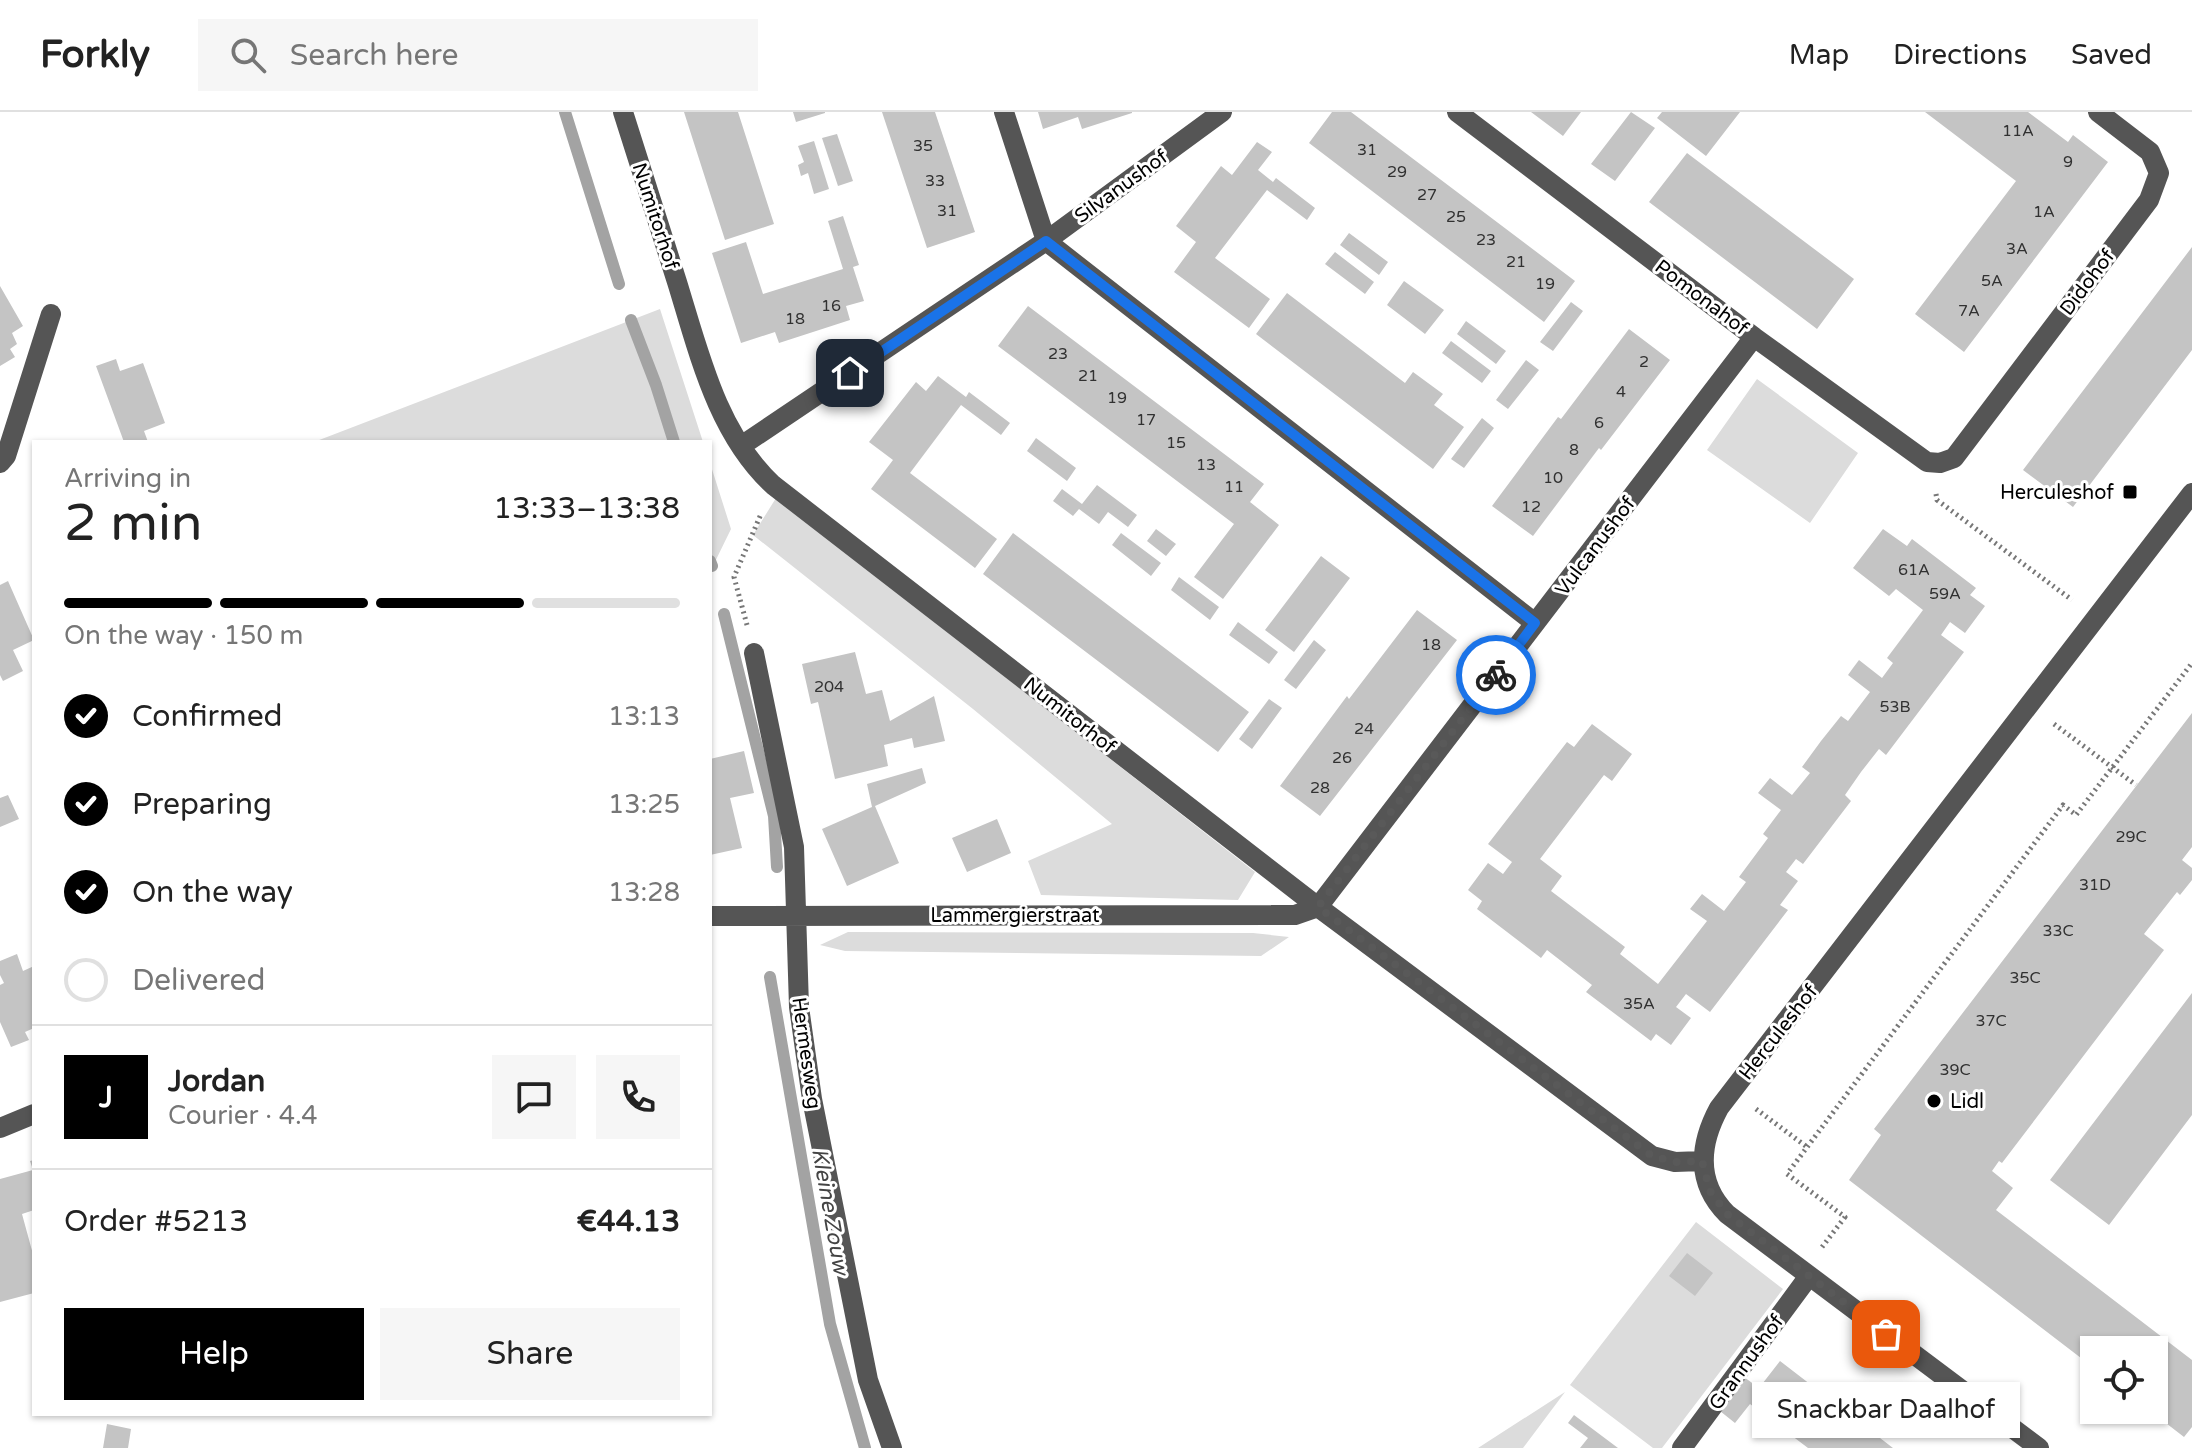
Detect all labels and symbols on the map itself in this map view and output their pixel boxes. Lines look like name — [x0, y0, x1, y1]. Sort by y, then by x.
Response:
house number: 11A — [2002, 121, 2034, 141]
house number: 35 — [913, 136, 933, 156]
house number: 31 — [1357, 140, 1377, 160]
street label: Silvanushof — [1070, 145, 1173, 229]
house number: 9 — [2063, 152, 2073, 172]
street label: Numitorhof — [627, 160, 684, 273]
house number: 29 — [1387, 162, 1407, 182]
house number: 33 — [925, 171, 945, 191]
house number: 27 — [1417, 185, 1437, 205]
house number: 31 — [937, 201, 957, 221]
house number: 1A — [2033, 202, 2055, 222]
house number: 25 — [1446, 207, 1466, 227]
house number: 23 — [1476, 230, 1496, 250]
house number: 3A — [2006, 239, 2028, 259]
street label: Didohof — [2055, 245, 2121, 320]
house number: 21 — [1506, 252, 1526, 272]
street label: Pomonahof — [1650, 255, 1753, 341]
house number: 5A — [1981, 271, 2003, 291]
house number: 19 — [1535, 274, 1555, 294]
house number: 16 — [821, 296, 841, 316]
house number: 7A — [1958, 301, 1980, 321]
house number: 18 — [785, 309, 805, 329]
pin — [816, 339, 884, 407]
house number: 23 — [1048, 344, 1068, 364]
house number: 2 — [1639, 352, 1649, 372]
house number: 21 — [1078, 366, 1098, 386]
house number: 4 — [1616, 382, 1626, 402]
house number: 19 — [1107, 388, 1127, 408]
house number: 17 — [1136, 410, 1156, 430]
house number: 6 — [1594, 413, 1604, 433]
house number: 15 — [1166, 433, 1186, 453]
house number: 8 — [1569, 440, 1579, 460]
house number: 13 — [1196, 455, 1216, 475]
house number: 10 — [1543, 468, 1563, 488]
house number: 11 — [1224, 477, 1244, 497]
place label: Herculeshof — [2000, 481, 2114, 505]
marker: Herculeshof — [2121, 483, 2139, 501]
street label: Vulcanushof — [1551, 492, 1641, 601]
house number: 12 — [1521, 497, 1541, 517]
house number: 61A — [1898, 560, 1930, 580]
house number: 59A — [1929, 584, 1961, 604]
house number: 18 — [1421, 635, 1441, 655]
courier — [1456, 635, 1536, 715]
street label: Numitorhof — [1018, 672, 1121, 759]
house number: 204 — [814, 677, 844, 697]
house number: 53B — [1879, 697, 1911, 717]
house number: 24 — [1354, 719, 1374, 739]
house number: 26 — [1332, 748, 1352, 768]
house number: 28 — [1310, 778, 1330, 798]
house number: 29C — [2115, 827, 2147, 847]
house number: 31D — [2079, 875, 2111, 895]
street label: Lammergierstraat — [930, 904, 1100, 928]
house number: 33C — [2042, 921, 2074, 941]
house number: 35C — [2009, 968, 2041, 988]
street label: Herculeshof — [1734, 980, 1824, 1085]
house number: 35A — [1623, 994, 1655, 1014]
street label: Hermesweg — [786, 996, 826, 1111]
house number: 37C — [1975, 1011, 2007, 1031]
house number: 39C — [1939, 1060, 1971, 1080]
place label: Lidl — [1950, 1090, 1984, 1114]
marker: Lidl — [1925, 1092, 1943, 1110]
water label: Kleine Zouw — [806, 1146, 854, 1279]
pin — [1852, 1300, 1920, 1368]
street label: Grannushof — [1704, 1310, 1790, 1415]
callout: Snackbar Daalhof — [1752, 1382, 2020, 1438]

